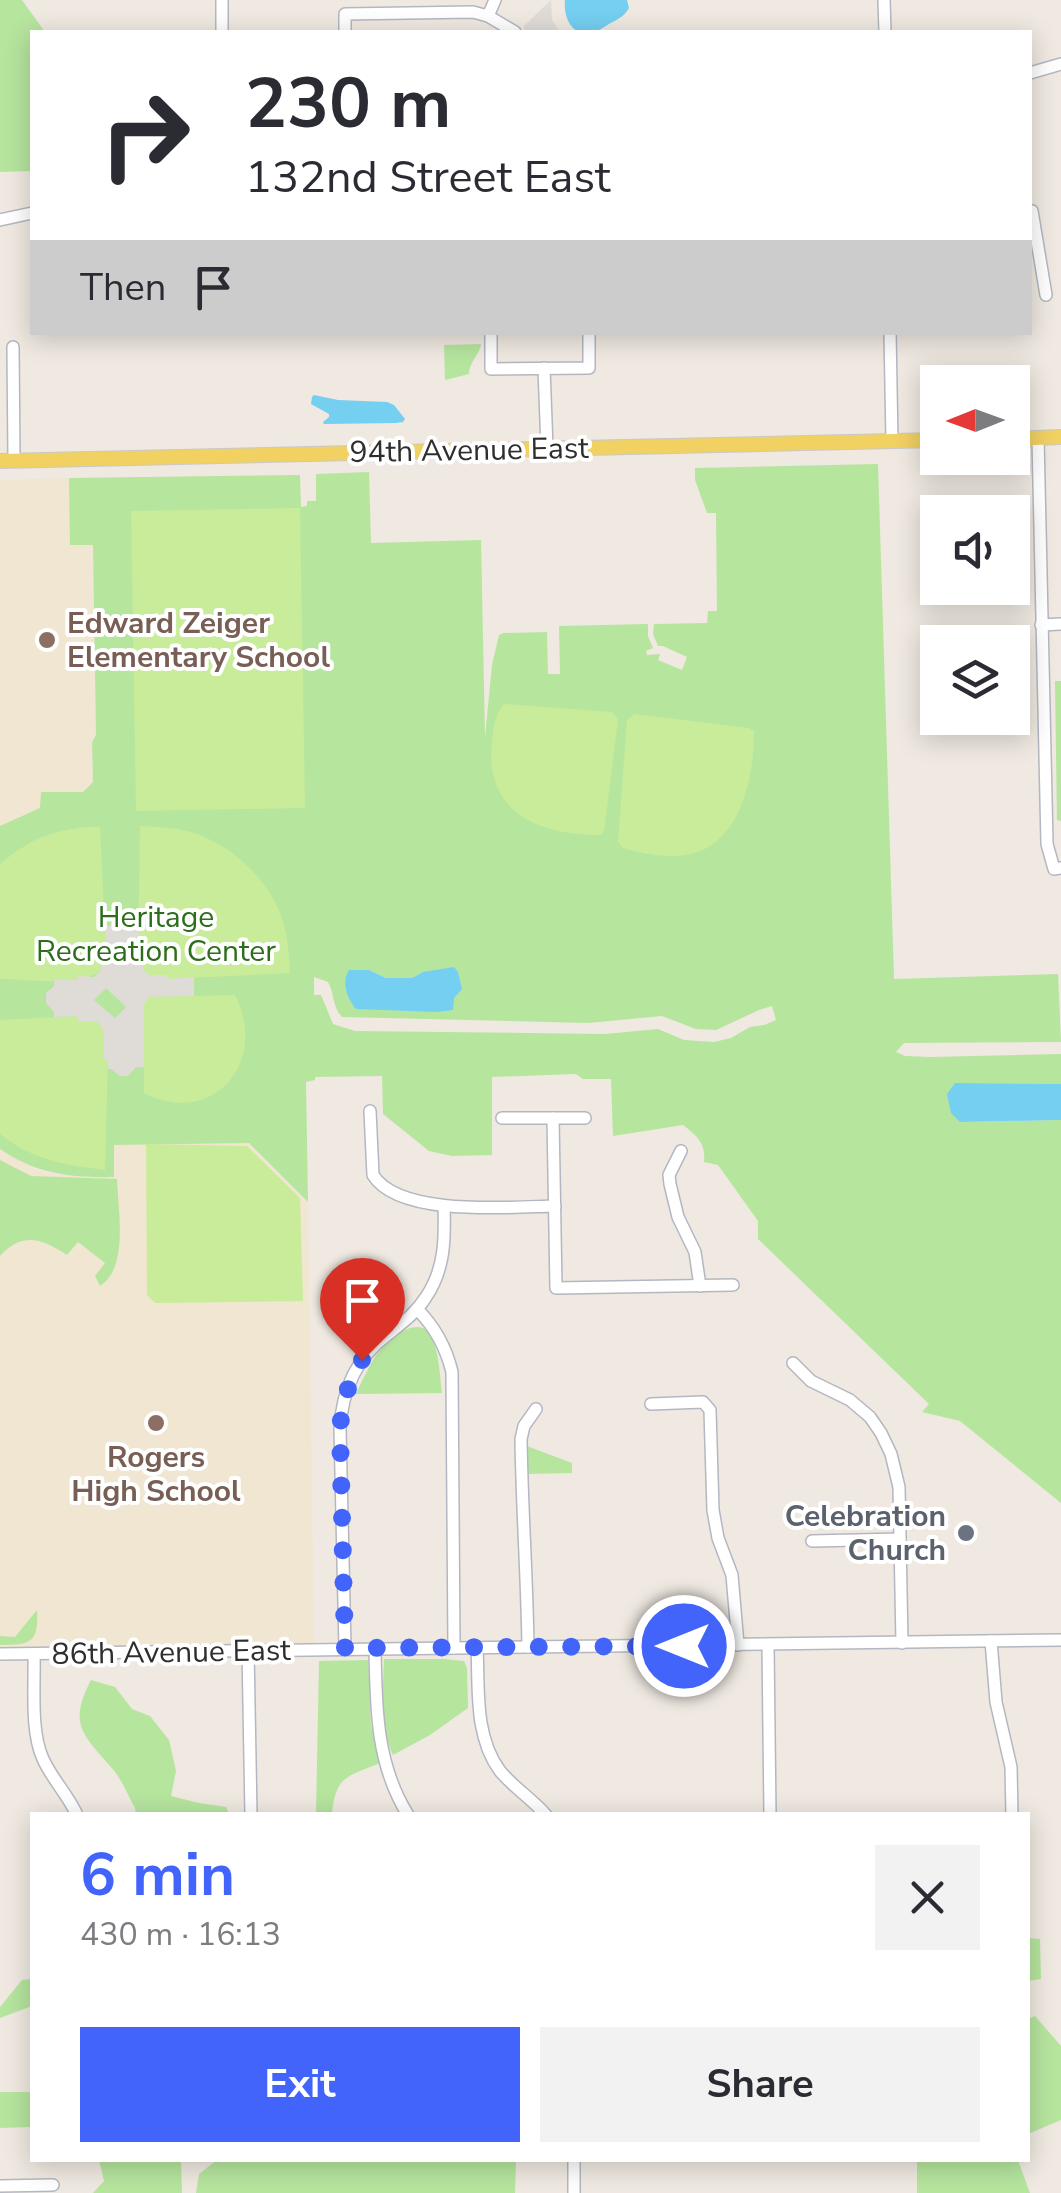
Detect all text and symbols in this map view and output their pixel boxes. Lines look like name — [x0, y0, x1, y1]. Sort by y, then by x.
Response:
text: 230 m — [245, 56, 451, 152]
icon: right — [80, 70, 210, 200]
text: 132nd Street East — [245, 147, 611, 208]
icon: arrive — [186, 260, 241, 315]
text: Then — [80, 262, 166, 313]
north arrow — [920, 365, 1030, 475]
map controls — [920, 365, 1030, 735]
street label: 94th Avenue East — [349, 428, 589, 473]
button: sound — [920, 495, 1030, 605]
place label: Edward Zeiger Elementary School — [67, 603, 330, 678]
button: layers — [920, 625, 1030, 735]
marker: Edward Zeiger Elementary School — [36, 629, 58, 651]
park label: Heritage Recreation Center — [36, 897, 276, 972]
pin — [320, 1258, 405, 1361]
icon: arrive — [335, 1273, 390, 1328]
marker: Rogers High School — [145, 1412, 167, 1434]
place label: Rogers High School — [71, 1437, 241, 1512]
place label: Celebration Church — [785, 1496, 946, 1571]
marker: Celebration Church — [955, 1522, 977, 1544]
position arrow — [632, 1594, 736, 1698]
street label: 86th Avenue East — [51, 1630, 291, 1675]
text: 6 min — [80, 1834, 235, 1916]
button: close — [875, 1845, 980, 1950]
text: 430 m · 16:13 — [80, 1913, 281, 1956]
button: Exit — [80, 2027, 520, 2142]
button: Share — [540, 2027, 980, 2142]

